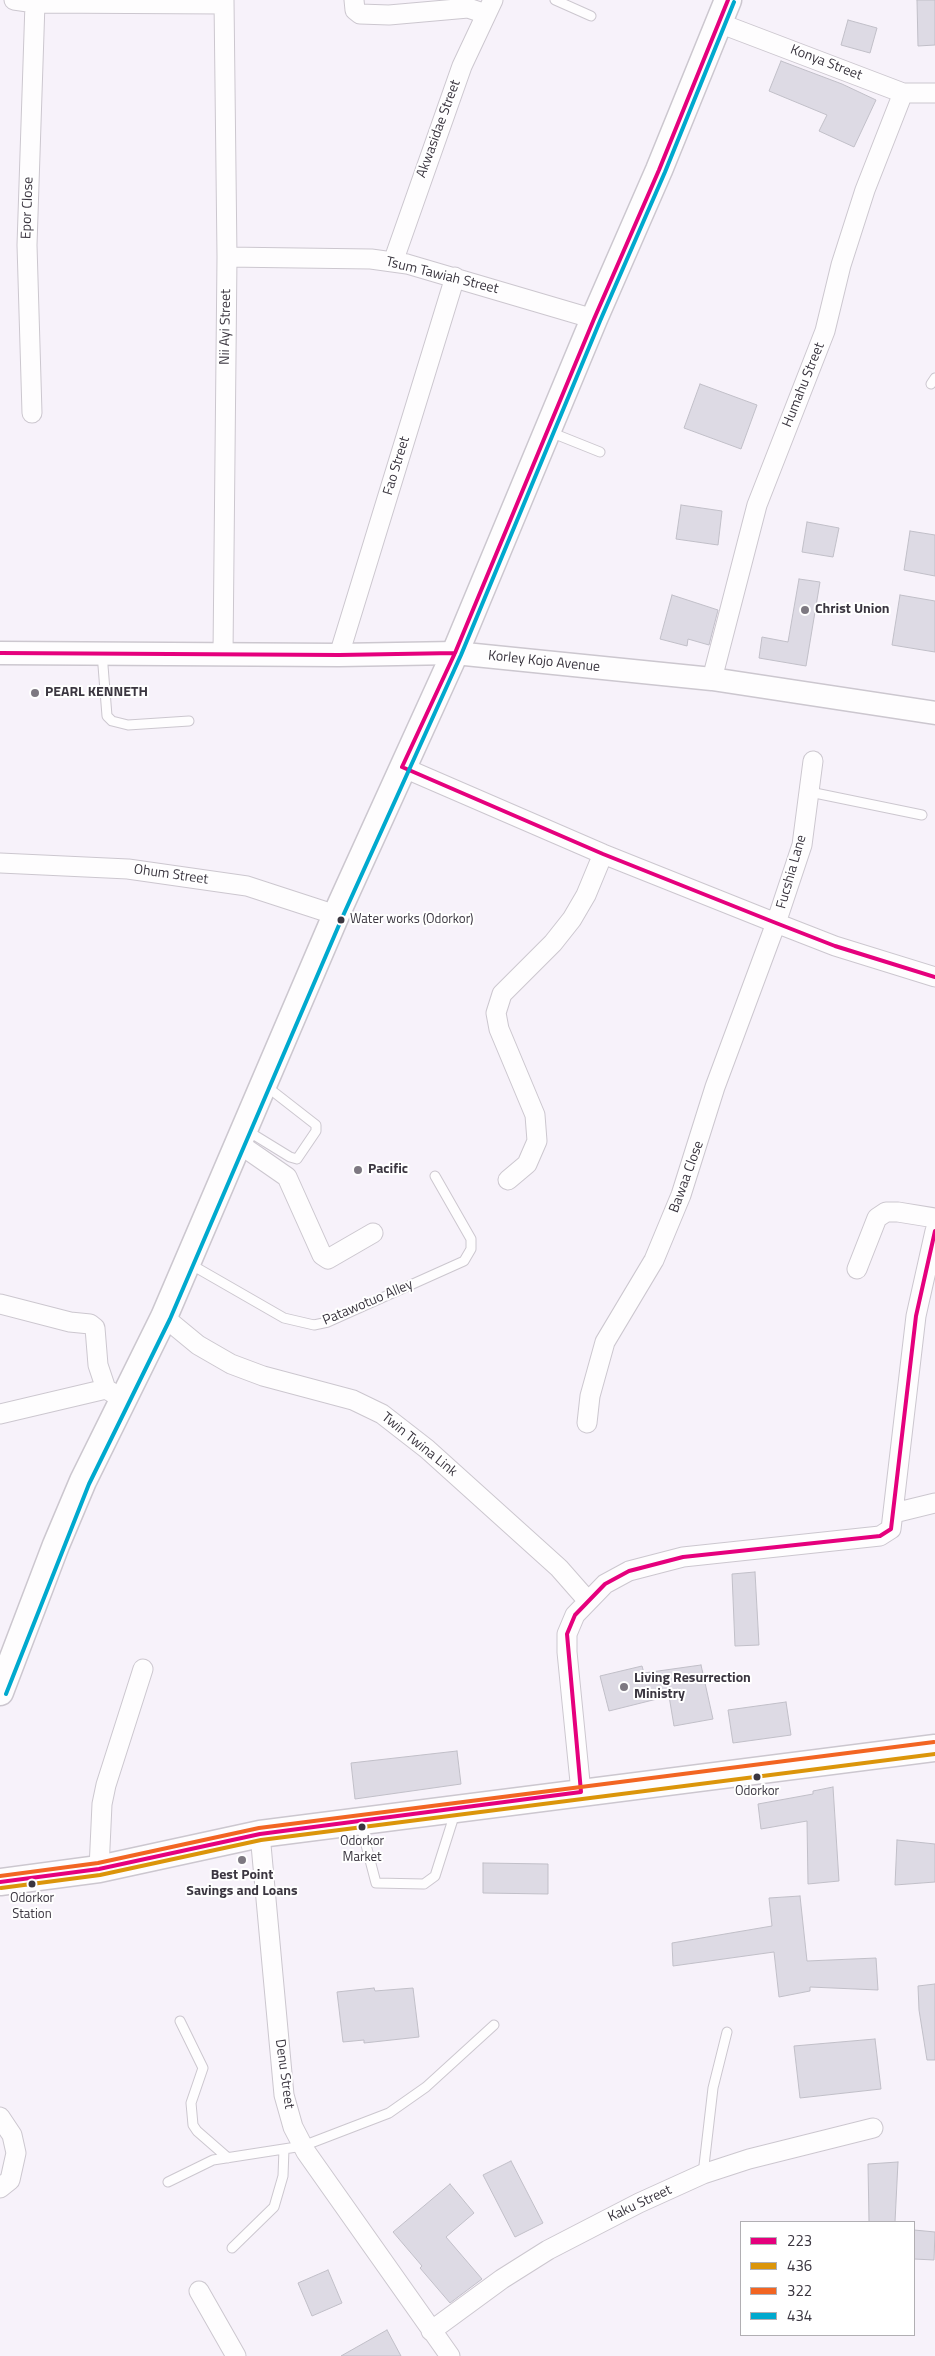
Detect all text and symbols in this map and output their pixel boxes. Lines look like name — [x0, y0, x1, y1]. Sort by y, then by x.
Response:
street label: Konya Street — [788, 42, 864, 84]
street label: Akwasidae Street — [414, 78, 464, 180]
street label: Epor Close — [19, 177, 37, 239]
street label: Tsum Tawiah Street — [384, 254, 500, 298]
street label: Nii Ayi Street — [217, 289, 235, 365]
street label: Humahu Street — [779, 340, 829, 430]
street label: Fao Street — [380, 435, 414, 497]
place label: Christ Union — [815, 602, 890, 618]
marker: Christ Union — [799, 604, 811, 616]
street label: Korley Kojo Avenue — [487, 648, 601, 676]
place label: PEARL KENNETH — [45, 685, 148, 701]
marker: PEARL KENNETH — [29, 687, 41, 699]
street label: Fucshia Lane — [773, 833, 811, 911]
street label: Ohum Street — [133, 861, 209, 889]
place label: Water works (Odorkor) — [350, 912, 474, 928]
marker: Water works (Odorkor) — [336, 915, 346, 925]
street label: Bawaa Close — [666, 1139, 708, 1215]
place label: Pacific — [368, 1162, 408, 1178]
marker: Pacific — [352, 1164, 364, 1176]
street label: Patawotuo Alley — [320, 1276, 416, 1330]
street label: Twin Twina Link — [378, 1409, 460, 1481]
place label: Living Resurrection Ministry — [634, 1671, 751, 1704]
marker: Living Resurrection Ministry — [618, 1681, 630, 1693]
marker: Odorkor — [752, 1772, 762, 1782]
place label: Odorkor — [735, 1784, 779, 1800]
marker: Odorkor Market — [357, 1822, 367, 1832]
place label: Odorkor Market — [340, 1834, 384, 1865]
marker: Best Point Savings and Loans — [236, 1854, 248, 1866]
place label: Best Point Savings and Loans — [186, 1868, 298, 1900]
marker: Odorkor Station — [27, 1879, 37, 1889]
place label: Odorkor Station — [10, 1891, 54, 1922]
street label: Denu Street — [271, 2038, 297, 2110]
street label: Kaku Street — [606, 2182, 674, 2226]
legend — [740, 2221, 915, 2336]
text: 223 — [787, 2229, 812, 2252]
text: 436 — [787, 2254, 812, 2277]
text: 322 — [787, 2279, 812, 2302]
text: 434 — [787, 2304, 812, 2327]

